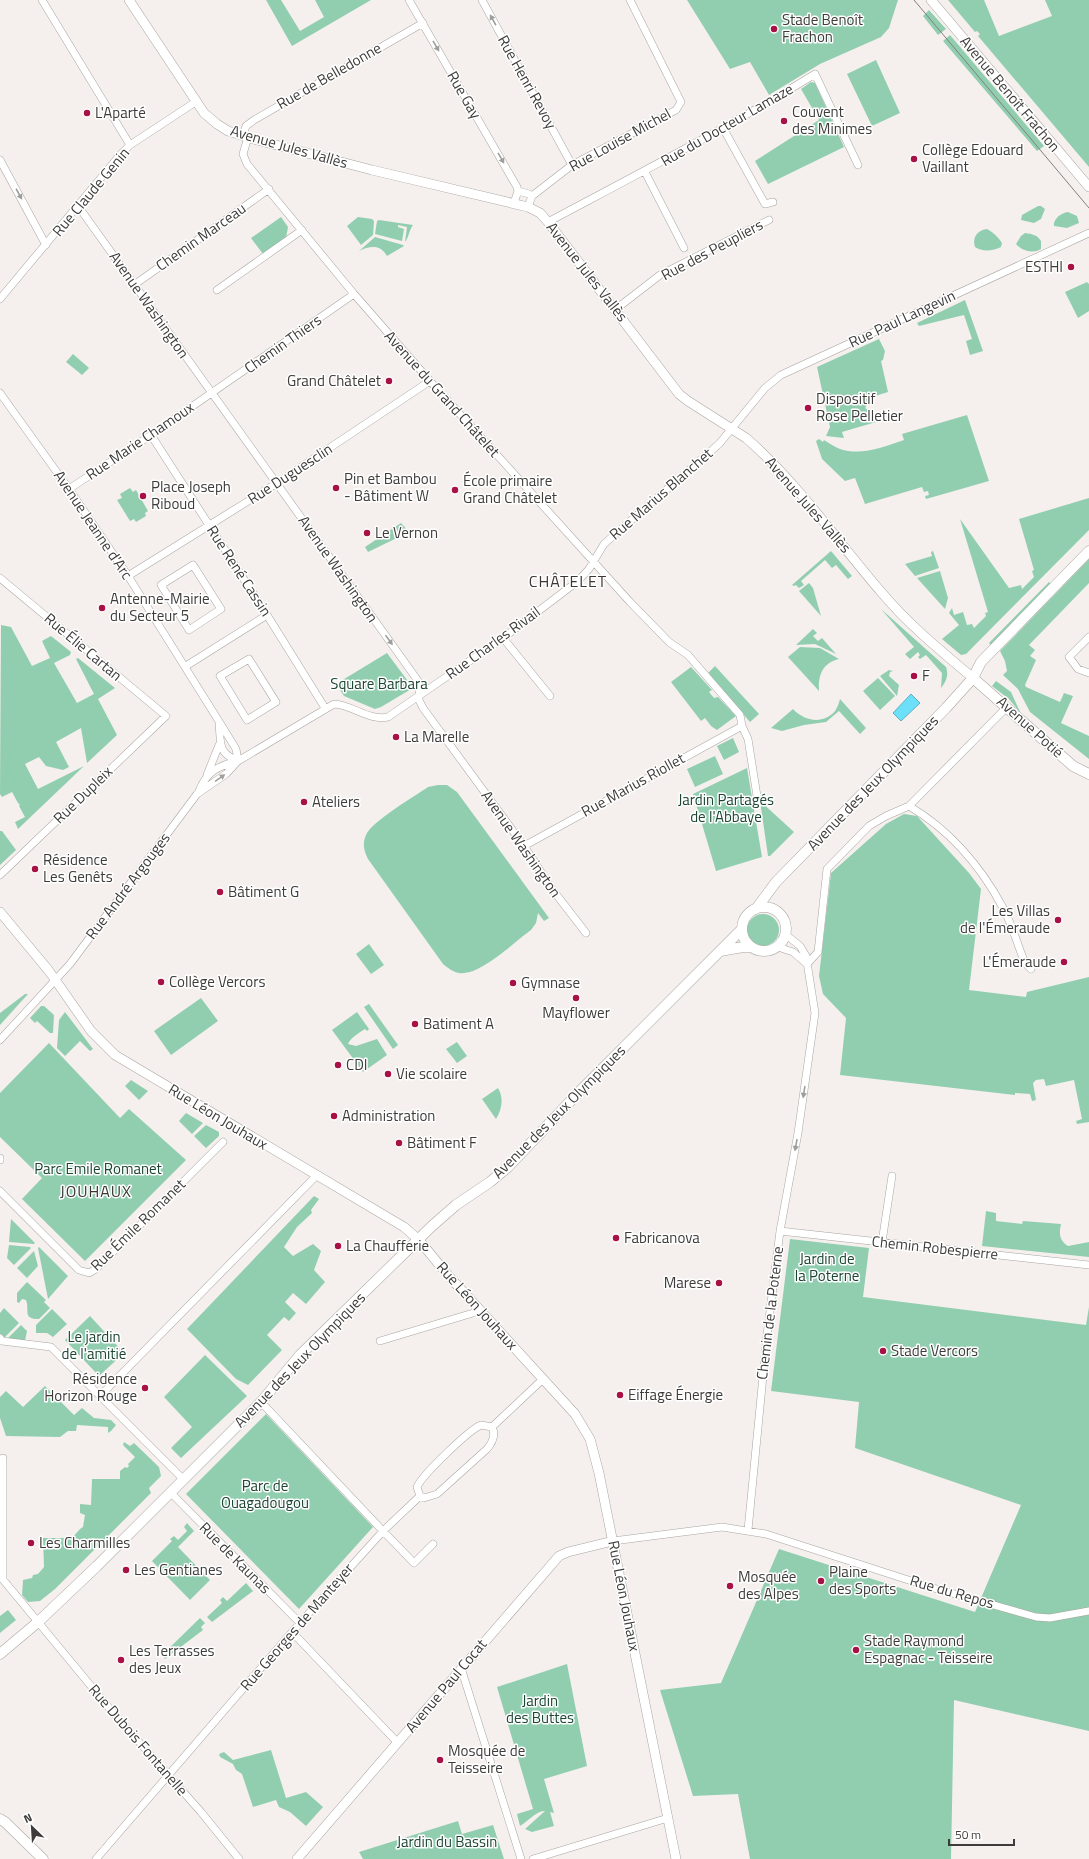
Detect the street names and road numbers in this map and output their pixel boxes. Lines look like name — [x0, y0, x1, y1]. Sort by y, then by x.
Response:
street label: Avenue Benoît Frachon — [955, 30, 1066, 157]
street label: Rue Henri Revoy — [492, 31, 563, 133]
street label: Rue de Belledonne — [272, 36, 385, 115]
street label: Rue Gay — [441, 66, 487, 123]
street label: Rue du Docteur Lamaze — [656, 77, 797, 172]
street label: Rue Louise Michel — [564, 102, 675, 177]
street label: Avenue Jules Vallès — [228, 119, 351, 174]
street label: Rue Claude Genin — [46, 142, 135, 241]
street label: Chemin Marceau — [151, 197, 251, 276]
street label: Rue des Peupliers — [657, 213, 767, 286]
street label: Avenue Jules Vallès — [541, 217, 634, 327]
street label: Avenue Washington — [104, 246, 195, 363]
street label: Rue Paul Langevin — [845, 284, 959, 353]
street label: Chemin Thiers — [239, 308, 326, 379]
street label: Avenue du Grand Châtelet — [379, 325, 506, 463]
street label: Rue Marie Chamoux — [81, 396, 199, 485]
street label: Rue Duguesclin — [243, 437, 337, 510]
street label: Rue Marius Blanchet — [604, 442, 718, 545]
street label: Avenue Jules Vallès — [760, 451, 857, 558]
street label: Avenue Jeanne d'Arc — [48, 465, 139, 584]
street label: Avenue Washington — [293, 510, 384, 627]
street label: Rue René Cassin — [201, 521, 278, 621]
street label: Rue Charles Rivail — [441, 600, 545, 685]
street label: Rue Élie Cartan — [39, 607, 127, 686]
street label: Avenue Potié — [992, 690, 1069, 763]
street label: Avenue des Jeux Olympiques — [802, 710, 944, 856]
street label: Rue Marius Riollet — [577, 746, 689, 823]
street label: Rue Dupleix — [48, 760, 118, 829]
street label: Avenue Washington — [476, 785, 567, 902]
street label: Rue André Argouges — [80, 827, 176, 944]
street label: Avenue des Jeux Olympiques — [487, 1040, 631, 1184]
street label: Rue Léon Jouhaux — [164, 1078, 273, 1155]
street label: Rue Émile Romanet — [85, 1173, 191, 1276]
street label: Chemin Robespierre — [871, 1229, 999, 1266]
street label: Chemin de la Poterne — [750, 1245, 789, 1381]
street label: Rue Léon Jouhaux — [431, 1256, 524, 1355]
street label: Avenue des Jeux Olympiques — [229, 1287, 371, 1433]
street label: Rue de Kaunas — [194, 1516, 277, 1599]
street label: Rue Léon Jouhaux — [602, 1539, 647, 1654]
street label: Rue Georges de Manteyer — [234, 1558, 359, 1696]
street label: Rue du Repos — [907, 1569, 997, 1615]
street label: Avenue Paul Cocat — [399, 1633, 492, 1738]
street label: Rue Dubois Fontanelle — [83, 1679, 193, 1801]

